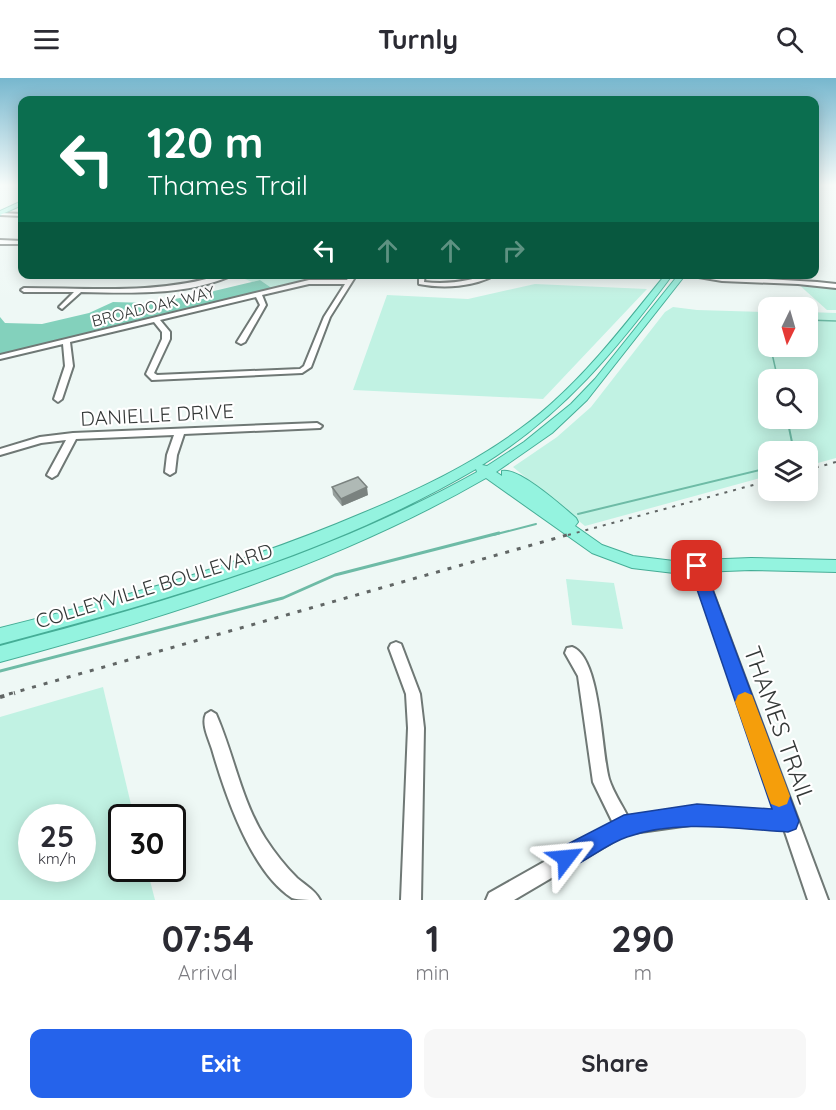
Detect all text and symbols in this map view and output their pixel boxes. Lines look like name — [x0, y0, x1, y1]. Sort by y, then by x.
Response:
text: Turnly — [378, 22, 458, 56]
icon: menu — [30, 23, 63, 56]
icon: search — [773, 23, 806, 56]
text: 120 m — [147, 116, 264, 169]
icon: left — [48, 120, 126, 198]
text: Thames Trail — [147, 168, 308, 202]
icon: left — [308, 234, 341, 267]
icon: ahead — [371, 234, 404, 267]
icon: ahead — [434, 234, 467, 267]
icon: right — [497, 234, 530, 267]
street label: BROADOAK WAY — [89, 281, 217, 331]
north arrow — [758, 297, 818, 357]
map controls — [758, 297, 818, 501]
button: search — [758, 369, 818, 429]
street label: DANIELLE DRIVE — [80, 398, 234, 431]
button: layers — [758, 441, 818, 501]
street label: COLLEYVILLE BOULEVARD — [32, 538, 275, 634]
pin — [671, 540, 722, 591]
icon: arrive — [680, 549, 713, 582]
street label: THAMES TRAIL — [738, 642, 822, 808]
speed limit sign: 30 — [108, 804, 186, 882]
text: 25 — [40, 817, 74, 855]
position arrow — [534, 826, 598, 890]
text: km/h — [38, 849, 76, 868]
text: 07:54 — [162, 916, 254, 961]
text: 1 — [426, 916, 440, 961]
text: 290 — [611, 916, 674, 961]
text: Arrival — [178, 960, 238, 985]
text: min — [416, 960, 450, 985]
text: m — [634, 960, 652, 985]
button: Exit — [30, 1029, 412, 1098]
button: Share — [424, 1029, 806, 1098]

